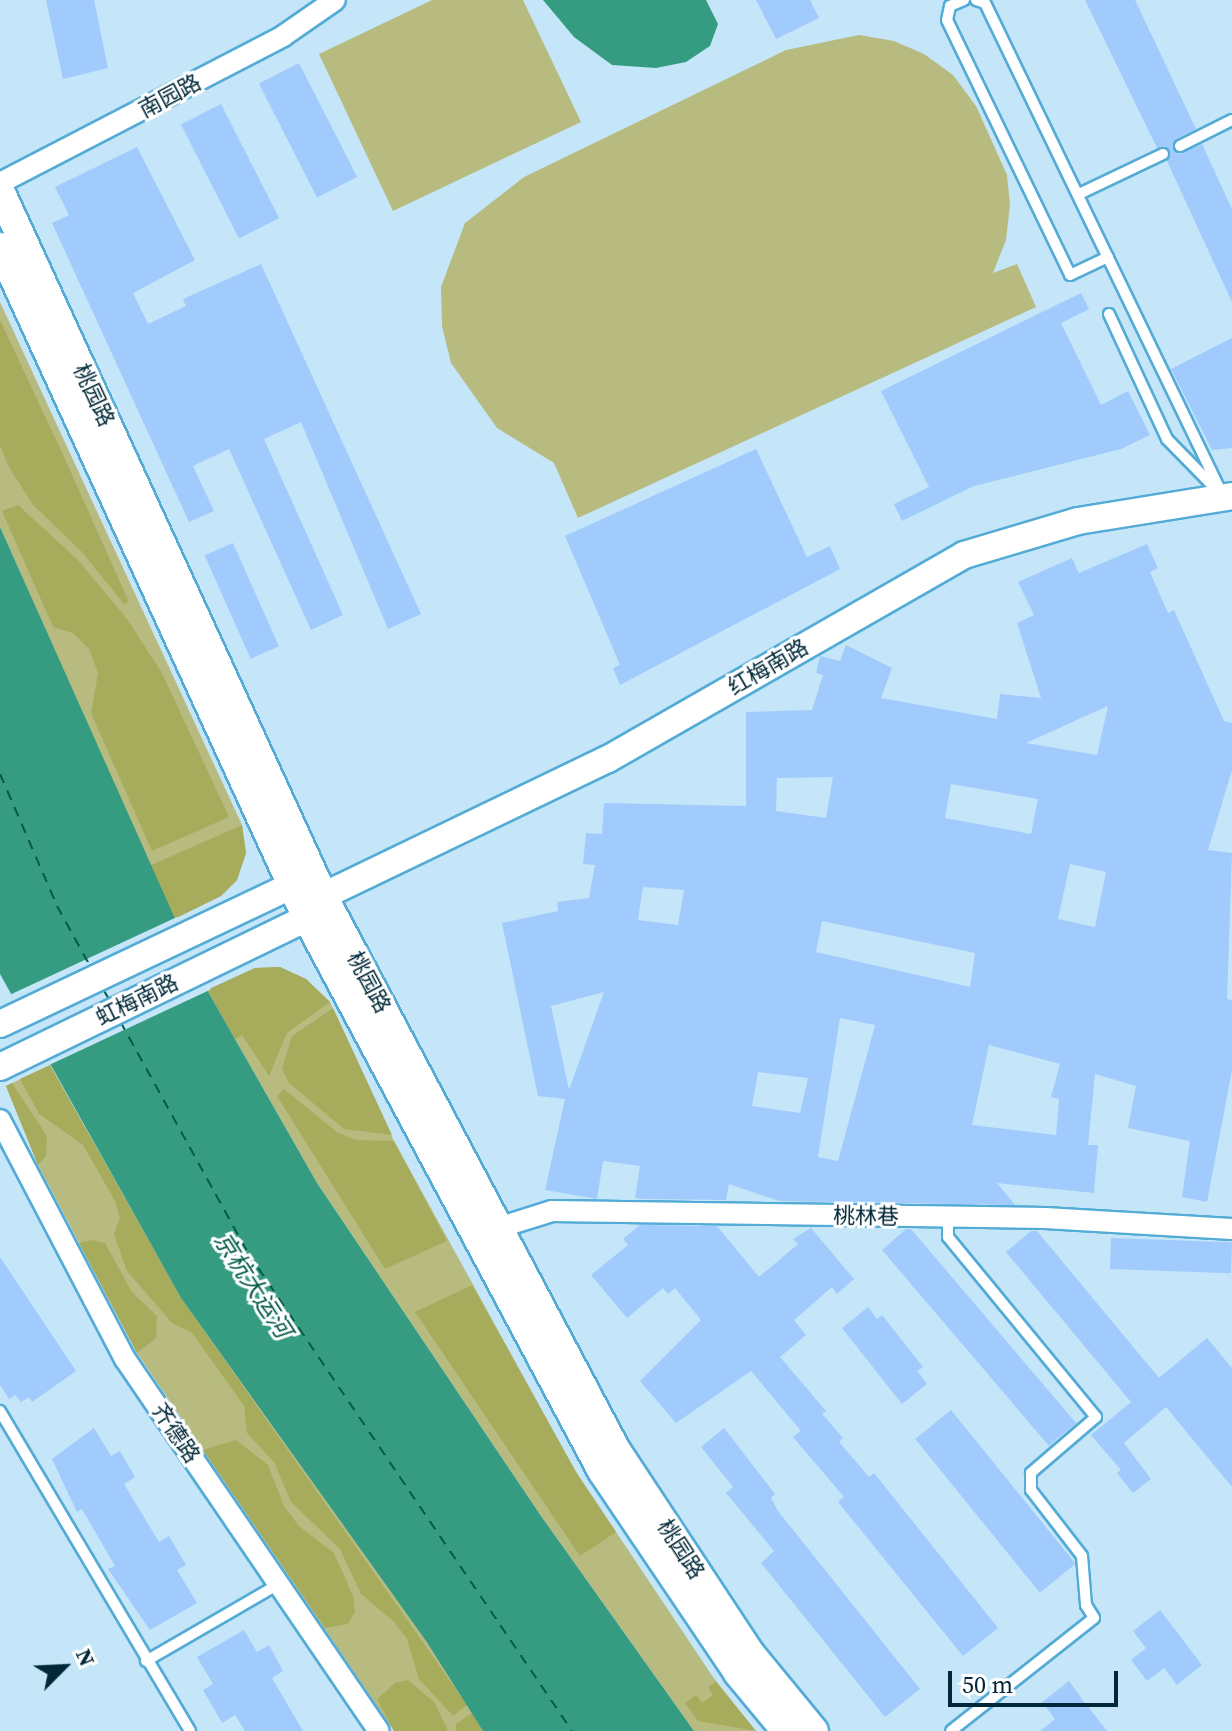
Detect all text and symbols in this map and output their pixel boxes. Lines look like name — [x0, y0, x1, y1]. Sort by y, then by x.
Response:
street label: 南园路 — [135, 69, 205, 123]
street label: 桃园路 — [68, 360, 120, 430]
street label: 红梅南路 — [723, 634, 813, 700]
street label: 桃园路 — [342, 947, 396, 1017]
street label: 虹梅南路 — [92, 969, 182, 1031]
street label: 桃林巷 — [833, 1202, 899, 1230]
water label: 京杭大运河 — [208, 1227, 298, 1343]
street label: 齐德路 — [147, 1398, 205, 1468]
street label: 桃园路 — [652, 1514, 710, 1584]
north arrow — [24, 1627, 104, 1707]
text: N — [69, 1644, 103, 1671]
scale bar — [952, 1655, 1122, 1705]
text: 50 m — [962, 1668, 1013, 1701]

